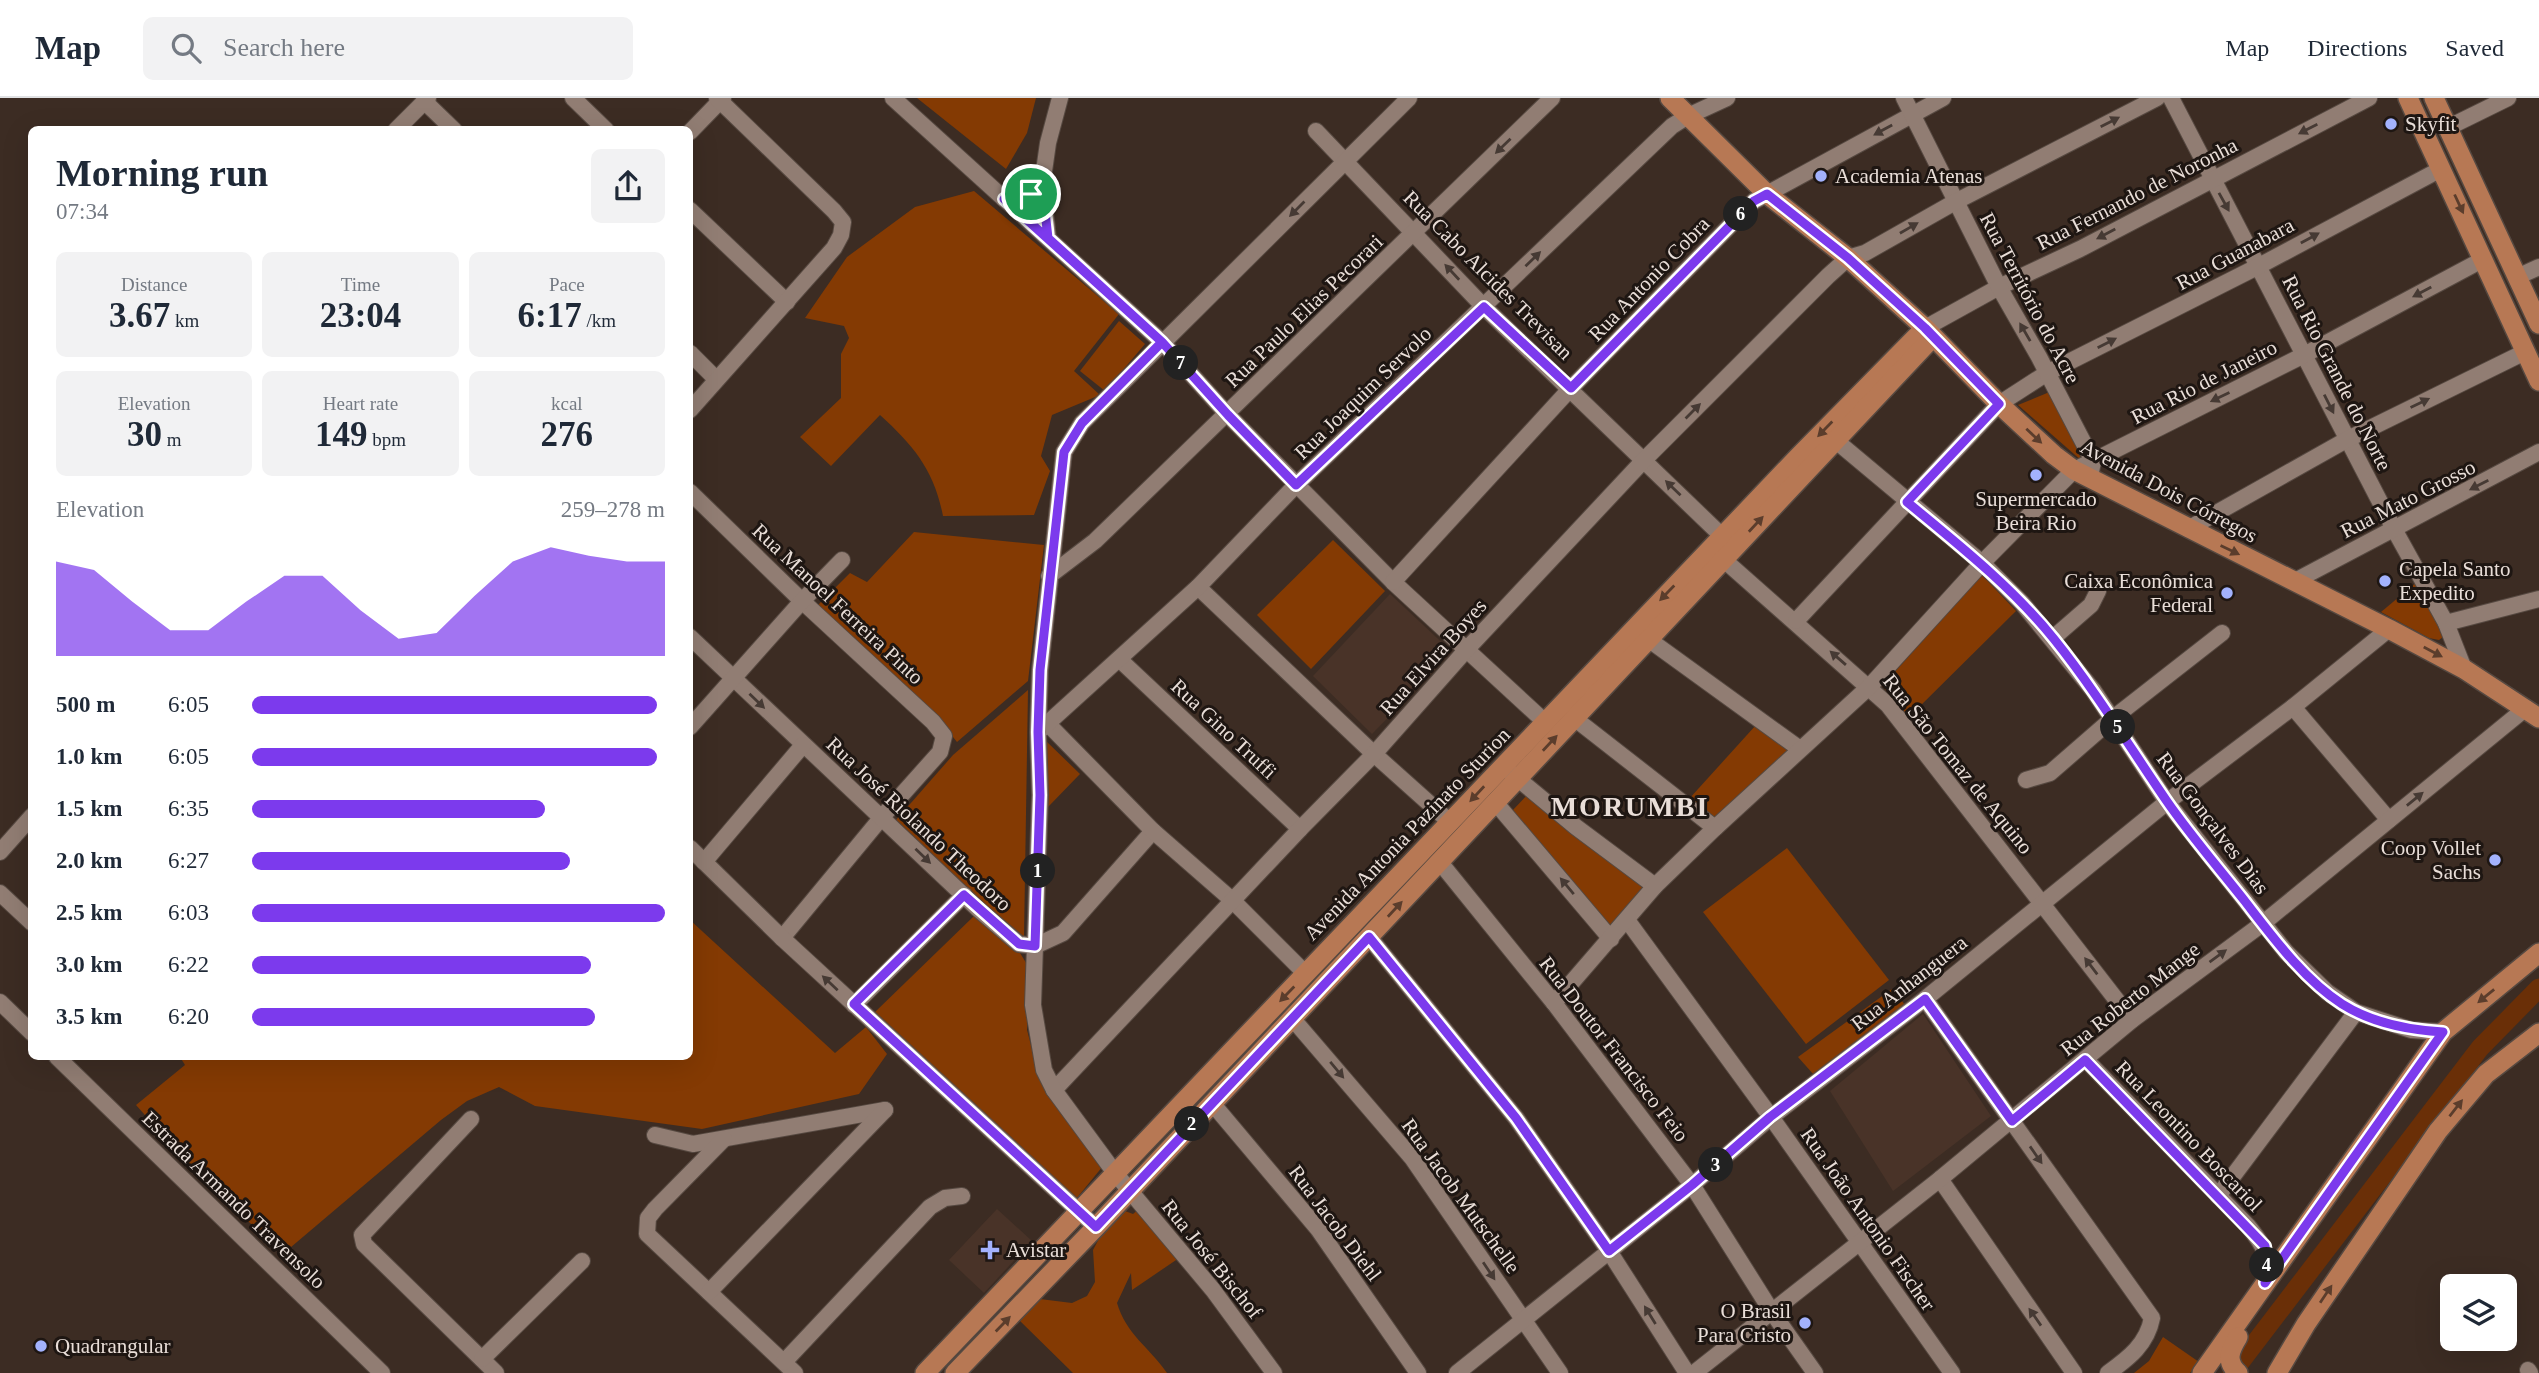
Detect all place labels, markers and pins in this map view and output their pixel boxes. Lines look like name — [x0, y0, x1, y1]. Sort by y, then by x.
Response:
place label: Skyfit — [2405, 112, 2457, 136]
marker: Skyfit — [2383, 116, 2399, 132]
pin — [1001, 164, 1061, 224]
place label: Academia Atenas — [1835, 164, 1983, 188]
marker: Academia Atenas — [1813, 168, 1829, 184]
pin: 6 — [1724, 197, 1758, 232]
pin: 7 — [1164, 345, 1198, 380]
marker: Supermercado Beira Rio — [2028, 467, 2044, 483]
place label: Supermercado Beira Rio — [1975, 487, 2097, 535]
place label: Capela Santo Expedito — [2399, 557, 2510, 605]
place label: Caixa Econômica Federal — [2064, 569, 2214, 617]
marker: Capela Santo Expedito — [2377, 573, 2393, 589]
marker: Caixa Econômica Federal — [2219, 585, 2235, 601]
pin: 5 — [2100, 710, 2136, 744]
place label: Coop Vollet Sachs — [2381, 836, 2481, 884]
marker: Coop Vollet Sachs — [2487, 852, 2503, 868]
pin: 1 — [1020, 854, 1056, 888]
pin: 2 — [1174, 1107, 1210, 1142]
pin: 3 — [1698, 1148, 1734, 1182]
place label: Avistar — [1006, 1238, 1066, 1262]
marker: Avistar — [980, 1240, 1000, 1260]
pin: 4 — [2250, 1248, 2284, 1282]
place label: O Brasil Para Cristo — [1697, 1299, 1791, 1347]
marker: O Brasil Para Cristo — [1797, 1315, 1813, 1331]
place label: Quadrangular — [55, 1334, 170, 1358]
marker: Quadrangular — [33, 1338, 49, 1354]

